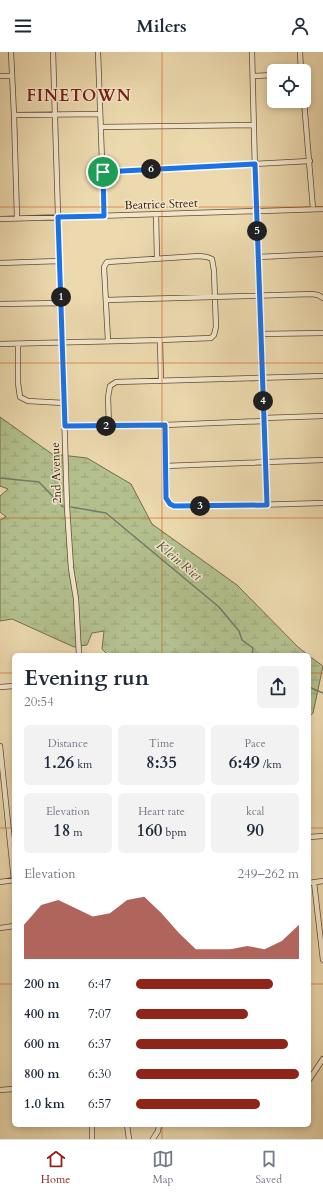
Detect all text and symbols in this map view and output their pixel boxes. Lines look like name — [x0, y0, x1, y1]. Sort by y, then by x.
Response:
text: Milers — [136, 14, 187, 39]
icon: menu — [12, 15, 34, 37]
icon: person — [289, 15, 311, 37]
map controls — [267, 64, 311, 108]
button: locate — [267, 64, 311, 108]
district label: FINETOWN — [26, 85, 132, 107]
pin — [86, 155, 120, 189]
pin: 6 — [141, 159, 161, 179]
icon: arrive — [92, 161, 114, 183]
text: 6 — [148, 161, 154, 176]
street label: Beatrice Street — [124, 195, 198, 213]
pin: 5 — [247, 221, 267, 241]
text: 5 — [254, 223, 260, 238]
pin: 1 — [51, 287, 71, 307]
text: 1 — [58, 289, 64, 304]
pin: 4 — [253, 391, 273, 411]
text: 4 — [260, 393, 266, 408]
pin: 2 — [96, 416, 116, 436]
text: 2 — [103, 418, 109, 433]
street label: 2nd Avenue — [47, 442, 65, 504]
pin: 3 — [190, 496, 210, 516]
text: 3 — [197, 498, 203, 513]
water label: Klein Riet — [153, 537, 206, 585]
text: Evening run — [24, 663, 149, 693]
button: share — [257, 666, 299, 708]
text: 20:54 — [24, 693, 54, 711]
text: Distance — [48, 736, 88, 751]
text: Time — [149, 736, 174, 751]
text: Pace — [245, 736, 266, 751]
text: 1.26 — [43, 751, 74, 774]
text: 8:35 — [146, 751, 177, 774]
text: 6:49 — [229, 751, 260, 774]
text: km — [74, 757, 92, 772]
text: /km — [260, 757, 282, 772]
text: Elevation — [46, 804, 90, 819]
text: Heart rate — [138, 804, 185, 819]
text: kcal — [246, 804, 264, 819]
text: 18 — [53, 819, 70, 842]
text: 160 — [136, 819, 163, 842]
text: 90 — [246, 819, 264, 842]
text: m — [70, 825, 83, 840]
text: bpm — [163, 825, 187, 840]
text: Elevation — [24, 865, 76, 883]
text: 249–262 m — [237, 865, 299, 883]
text: 200 m — [24, 975, 59, 993]
text: 6:47 — [88, 975, 111, 993]
text: 400 m — [24, 1005, 59, 1023]
text: 7:07 — [88, 1005, 111, 1023]
text: 600 m — [24, 1035, 59, 1053]
text: 6:37 — [88, 1035, 111, 1053]
text: 800 m — [24, 1065, 59, 1083]
text: 6:30 — [88, 1065, 111, 1083]
text: 1.0 km — [24, 1095, 65, 1113]
text: 6:57 — [88, 1095, 111, 1113]
tab: Home — [41, 1148, 70, 1187]
tab: Map — [152, 1148, 174, 1187]
tab: Saved — [255, 1148, 282, 1187]

